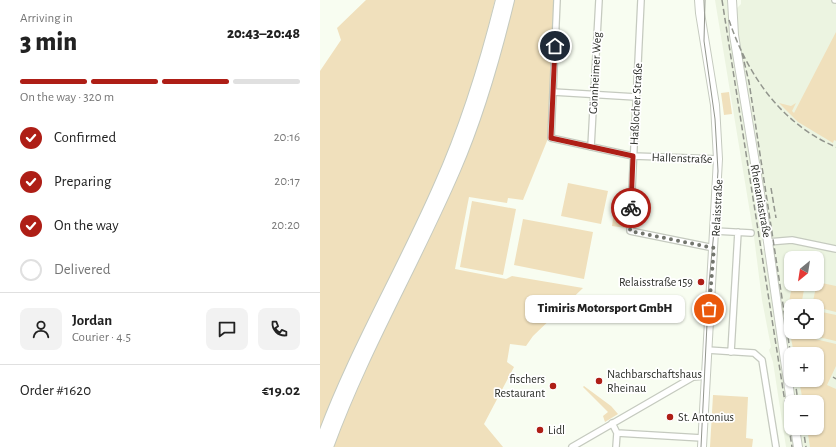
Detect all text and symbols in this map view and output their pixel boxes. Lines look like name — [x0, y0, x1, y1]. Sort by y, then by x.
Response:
text: Arriving in — [20, 12, 73, 25]
text: 20:43–20:48 — [227, 26, 300, 41]
text: 3 min — [20, 29, 77, 55]
pin — [538, 29, 572, 63]
street label: Gönnheimer Weg — [587, 32, 603, 114]
icon: home — [544, 35, 566, 57]
street label: Haßlocher Straße — [628, 63, 644, 145]
text: On the way · 320 m — [20, 91, 114, 104]
icon: check — [20, 127, 42, 149]
text: Confirmed — [54, 130, 116, 145]
text: 20:16 — [274, 131, 300, 144]
street label: Hallenstraße — [651, 151, 713, 165]
street label: Rhenaniastraße — [749, 163, 773, 239]
icon: check — [20, 171, 42, 193]
text: Preparing — [54, 174, 111, 189]
text: 20:17 — [274, 175, 300, 188]
street label: Relaisstraße — [710, 179, 724, 237]
courier — [611, 188, 651, 228]
icon: bike — [620, 197, 642, 219]
icon: check — [20, 215, 42, 237]
text: On the way — [54, 218, 119, 233]
text: 20:20 — [271, 219, 300, 232]
north arrow — [784, 251, 824, 291]
map controls — [784, 251, 824, 435]
text: Delivered — [54, 262, 111, 277]
place label: Relaisstraße 159 — [619, 276, 693, 288]
marker: Relaisstraße 159 — [696, 277, 706, 287]
pin — [692, 292, 726, 326]
callout: Timiris Motorsport GmbH — [525, 295, 685, 323]
icon: bag — [698, 298, 720, 320]
button: locate — [784, 299, 824, 339]
text: Timiris Motorsport GmbH — [538, 302, 672, 315]
button: person — [20, 308, 62, 350]
button: chat — [206, 308, 248, 350]
button: phone — [258, 308, 300, 350]
text: Jordan — [72, 313, 112, 328]
text: Courier · 4.5 — [72, 331, 131, 344]
button: + — [784, 347, 824, 387]
place label: Nachbarschaftshaus Rheinau — [607, 368, 702, 394]
place label: fischers Restaurant — [494, 373, 545, 399]
marker: Nachbarschaftshaus Rheinau — [594, 376, 604, 386]
marker: fischers Restaurant — [548, 381, 558, 391]
text: Order #1620 — [20, 383, 91, 398]
text: €19.02 — [262, 383, 300, 398]
button: − — [784, 395, 824, 435]
place label: St. Antonius — [678, 411, 734, 423]
marker: St. Antonius — [665, 412, 675, 422]
place label: Lidl — [548, 424, 565, 436]
marker: Lidl — [535, 425, 545, 435]

